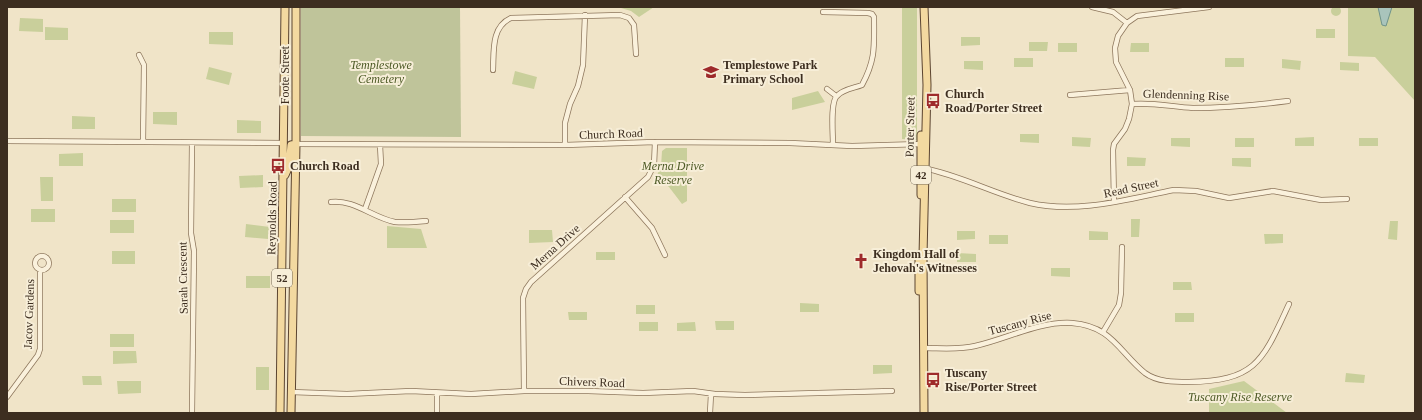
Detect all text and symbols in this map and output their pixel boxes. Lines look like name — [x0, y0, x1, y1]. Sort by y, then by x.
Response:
street label: Foote Street — [278, 45, 292, 104]
park label: Templestowe Cemetery — [350, 58, 412, 86]
place label: Templestowe Park Primary School — [723, 58, 818, 86]
school or university icon: Templestowe Park Primary School — [702, 63, 720, 81]
street label: Glendenning Rise — [1143, 86, 1229, 104]
place label: Church Road/Porter Street — [945, 87, 1042, 115]
bus stop icon: Church Road/Porter Street — [924, 92, 942, 110]
street label: Porter Street — [902, 96, 918, 157]
street label: Church Road — [579, 126, 643, 142]
bus stop icon: Church Road — [269, 157, 287, 175]
place label: Church Road — [290, 159, 360, 173]
park label: Merna Drive Reserve — [641, 159, 705, 187]
road number: 42 — [911, 166, 931, 184]
street label: Read Street — [1102, 175, 1160, 201]
street label: Reynolds Road — [264, 181, 280, 255]
street label: Merna Drive — [527, 221, 583, 273]
street label: Sarah Crescent — [175, 241, 191, 314]
place label: Kingdom Hall of Jehovah's Witnesses — [873, 247, 977, 275]
church icon: Kingdom Hall of Jehovah's Witnesses — [852, 252, 870, 270]
road number: 52 — [272, 269, 292, 287]
street label: Jacov Gardens — [21, 278, 37, 349]
street label: Tuscany Rise — [987, 308, 1053, 338]
place label: Tuscany Rise/Porter Street — [945, 366, 1037, 394]
bus stop icon: Tuscany Rise/Porter Street — [924, 371, 942, 389]
street label: Chivers Road — [559, 374, 625, 390]
park label: Tuscany Rise Reserve — [1188, 390, 1293, 404]

